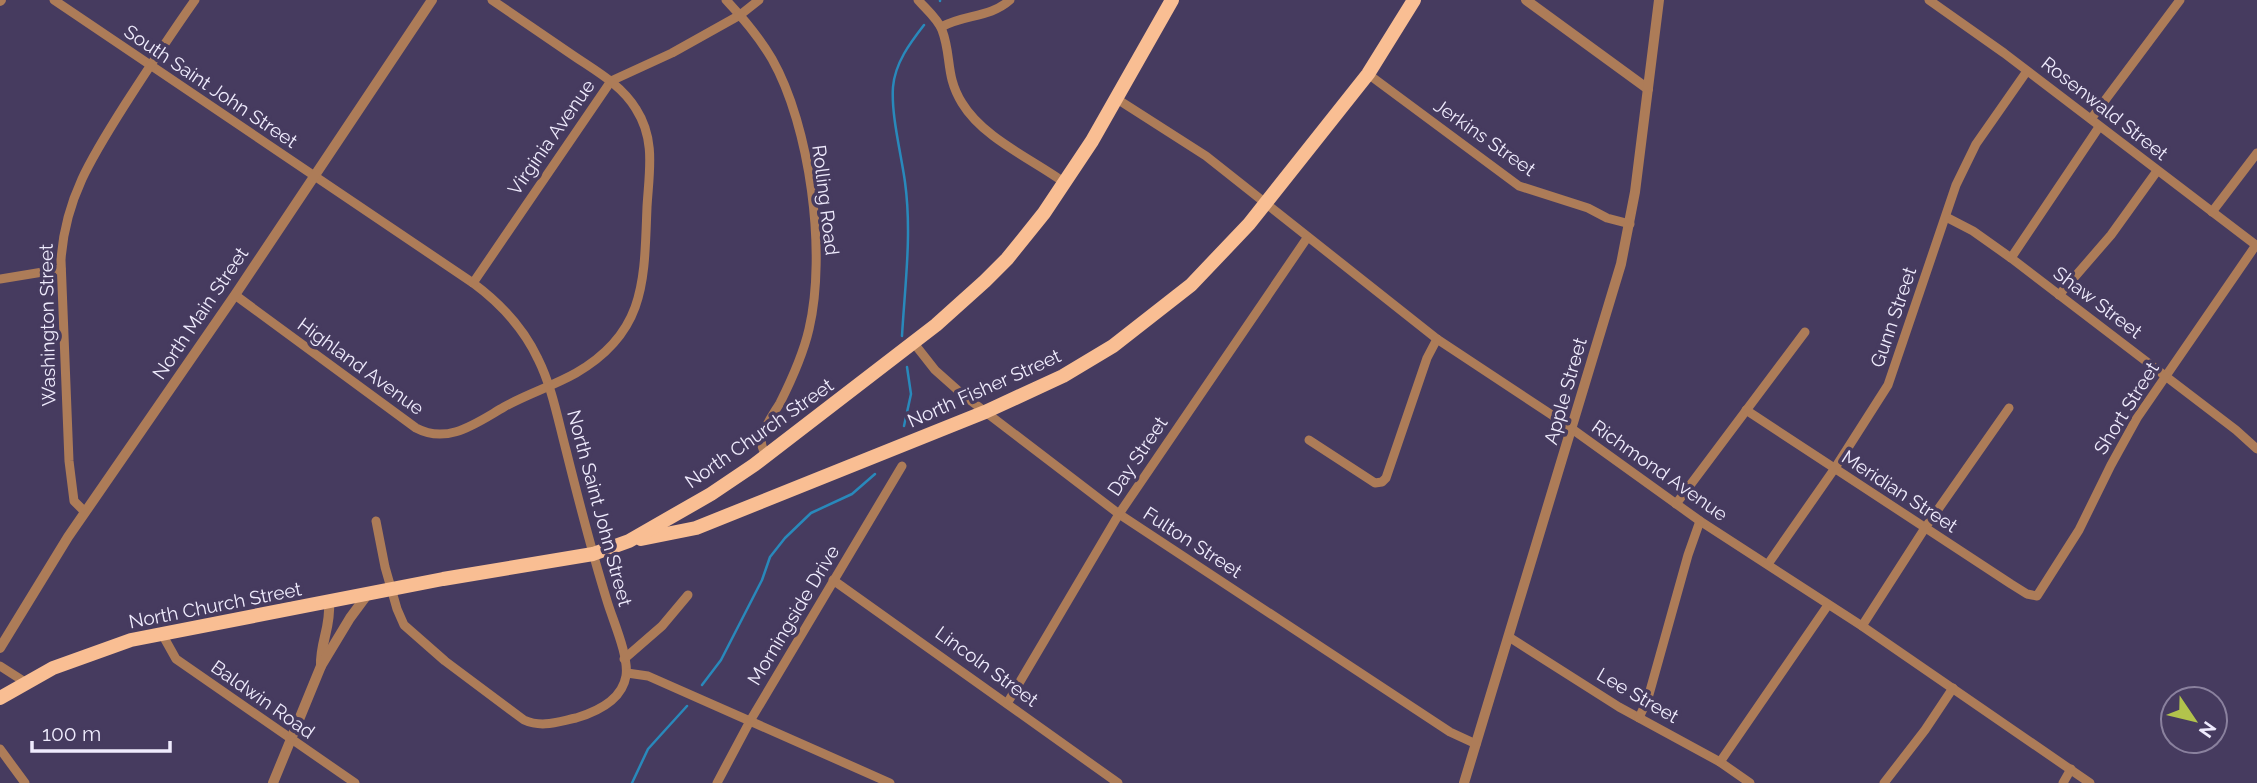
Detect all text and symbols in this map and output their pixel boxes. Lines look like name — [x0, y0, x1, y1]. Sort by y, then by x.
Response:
street label: South Saint John Street — [120, 20, 302, 153]
street label: Rosenwald Street — [2037, 52, 2173, 165]
street label: Virginia Avenue — [503, 75, 599, 199]
street label: Jerkins Street — [1430, 94, 1540, 180]
street label: Rolling Road — [808, 144, 844, 256]
street label: North Main Street — [148, 242, 253, 383]
street label: Washington Street — [35, 243, 59, 406]
street label: Shaw Street — [2049, 262, 2147, 343]
street label: Gunn Street — [1866, 263, 1921, 370]
street label: Highland Avenue — [294, 313, 428, 419]
street label: Apple Street — [1539, 334, 1591, 447]
street label: North Fisher Street — [904, 344, 1065, 432]
street label: Short Street — [2089, 357, 2163, 458]
street label: North Church Street — [681, 373, 838, 492]
street label: North Saint John Street — [563, 407, 637, 609]
street label: Day Street — [1102, 412, 1172, 500]
street label: Richmond Avenue — [1588, 415, 1732, 525]
street label: Meridian Street — [1838, 445, 1962, 537]
street label: Fulton Street — [1140, 502, 1247, 582]
street label: Morningside Drive — [743, 541, 843, 689]
street label: North Church Street — [127, 577, 304, 633]
street label: Lincoln Street — [931, 621, 1043, 711]
street label: Baldwin Road — [207, 655, 319, 743]
street label: Lee Street — [1593, 663, 1683, 728]
north arrow — [2159, 685, 2229, 755]
scale bar — [32, 710, 170, 754]
text: N — [2195, 718, 2221, 742]
text: 100 m — [42, 721, 101, 746]

